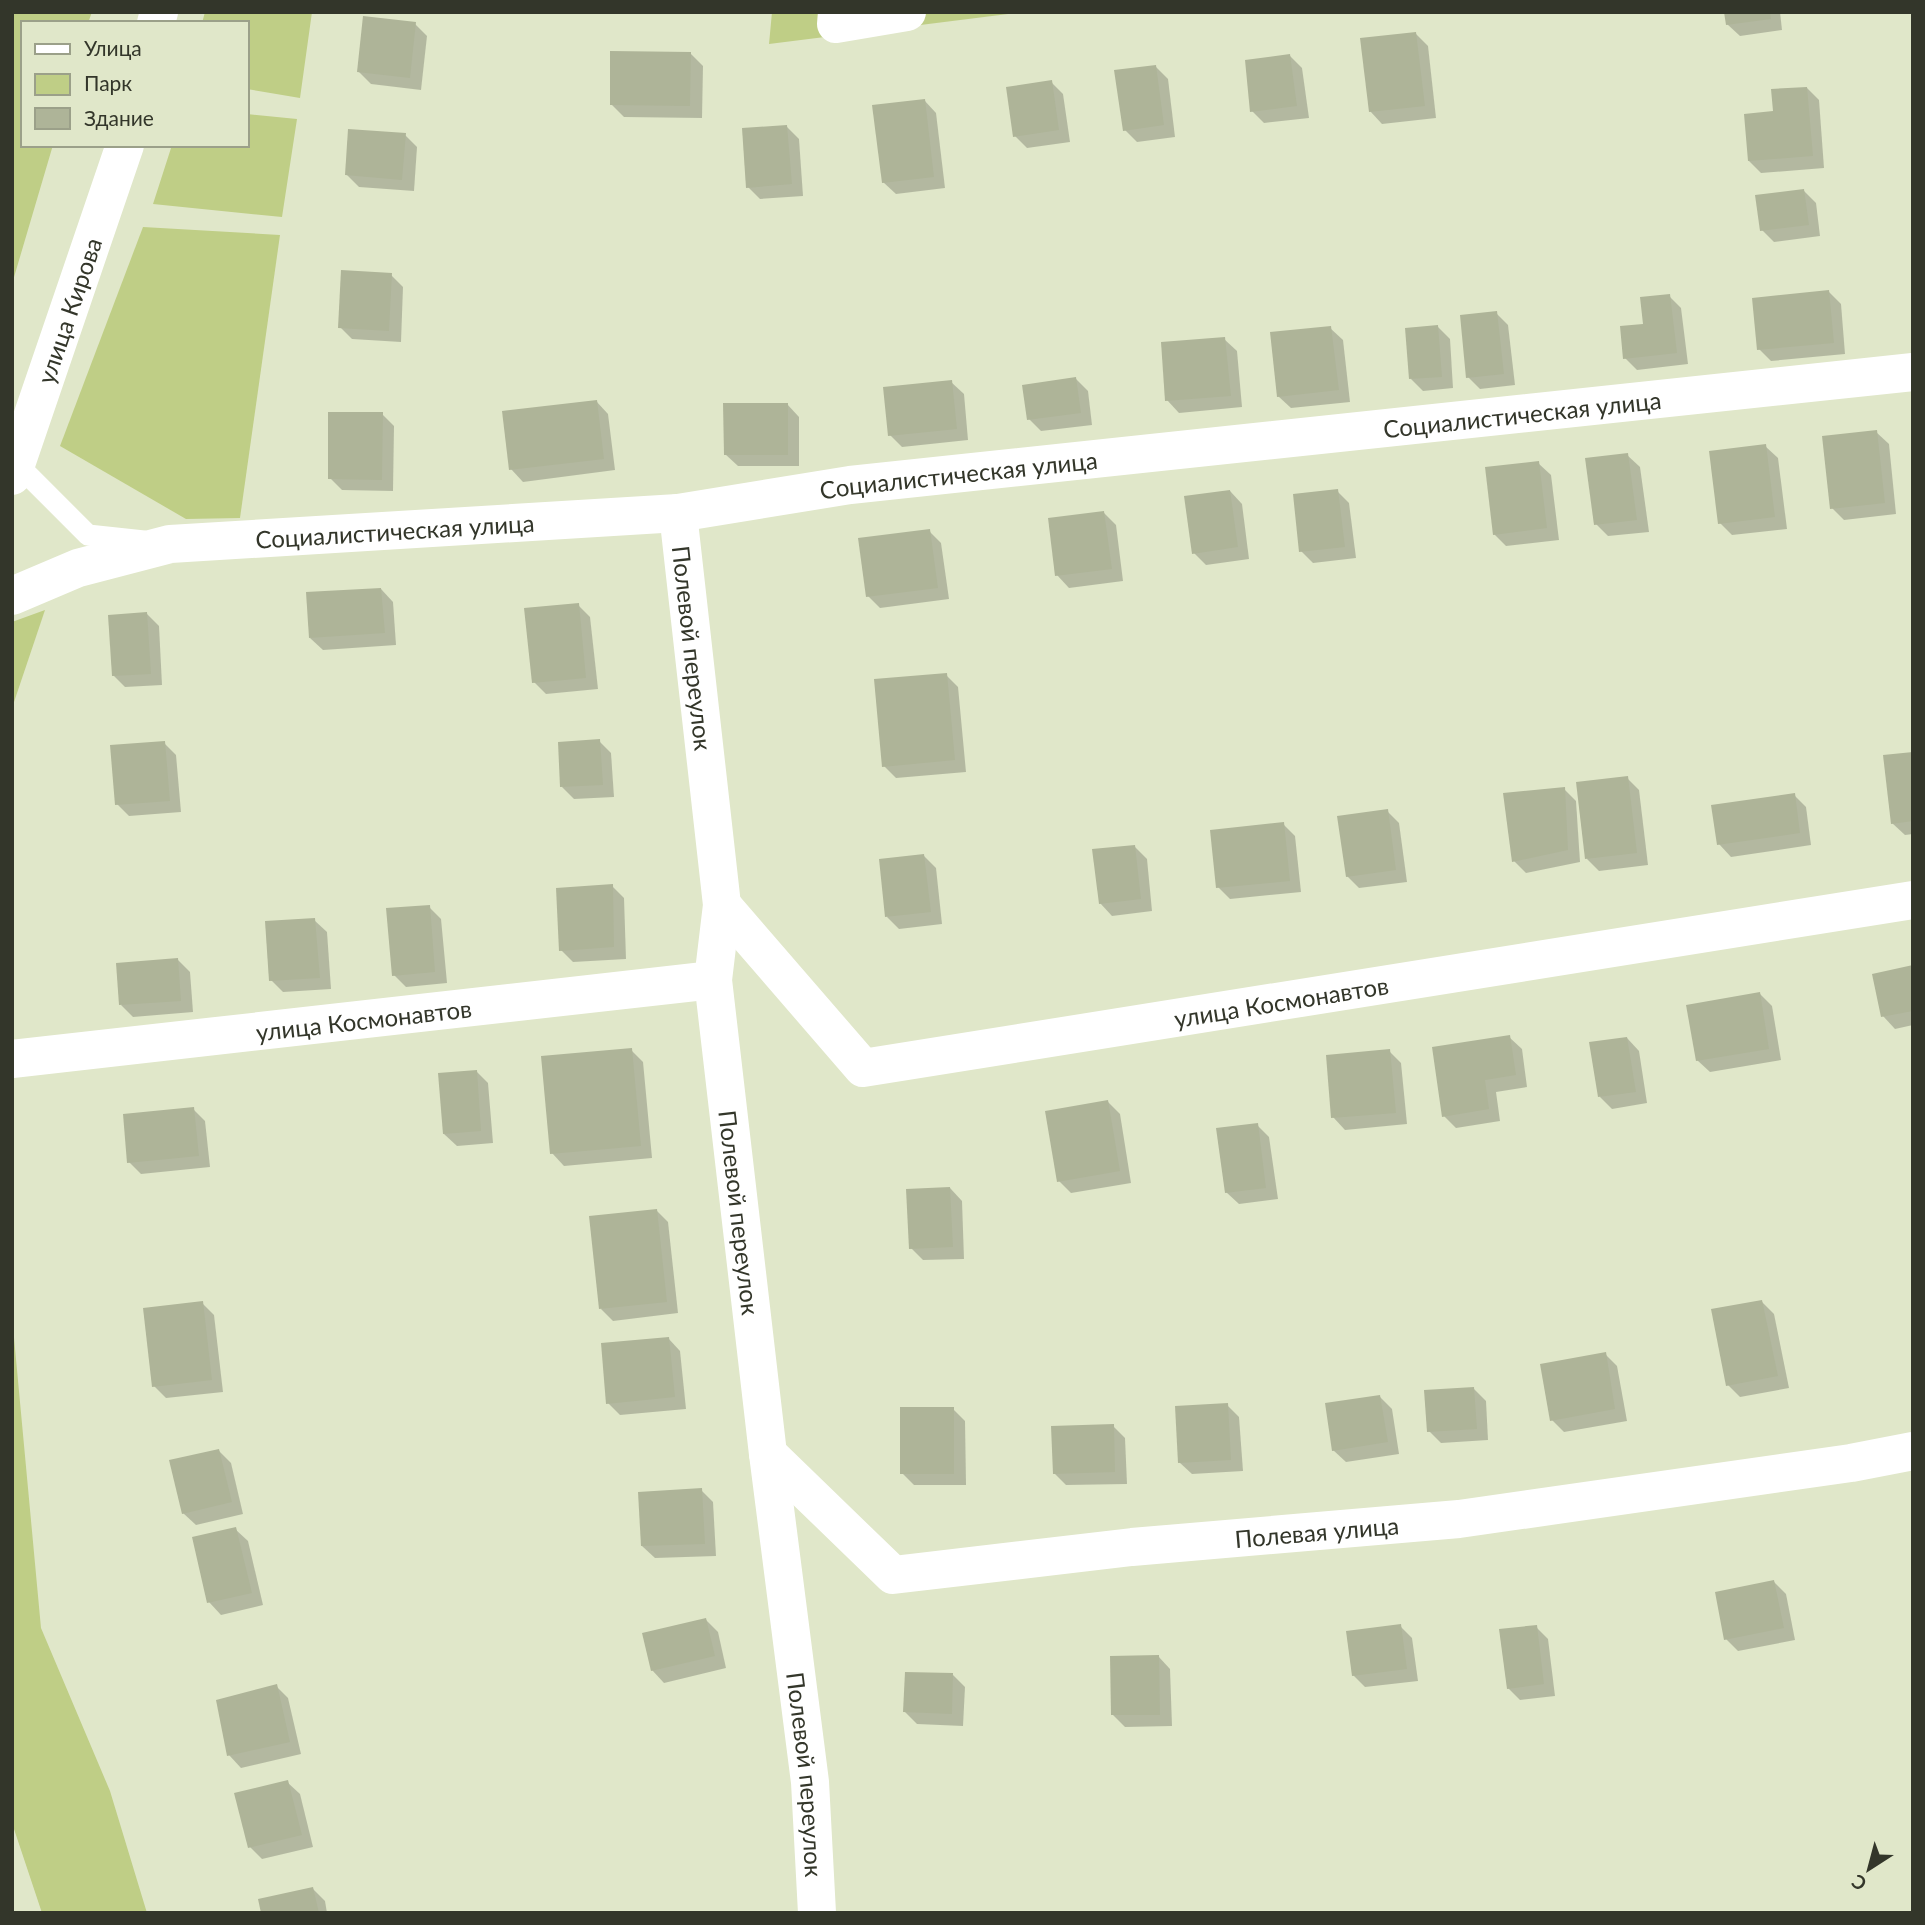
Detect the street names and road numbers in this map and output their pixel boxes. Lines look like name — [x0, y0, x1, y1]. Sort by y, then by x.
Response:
street label: улица Кирова — [30, 234, 107, 387]
street label: Социалистическая улица — [1382, 384, 1663, 443]
street label: Социалистическая улица — [817, 444, 1099, 504]
street label: Социалистическая улица — [254, 507, 535, 553]
street label: Полевой переулок — [667, 544, 719, 753]
street label: улица Космонавтов — [1172, 970, 1391, 1033]
street label: улица Космонавтов — [254, 993, 473, 1046]
street label: Полевой переулок — [714, 1108, 766, 1317]
street label: Полевая улица — [1233, 1510, 1400, 1553]
street label: Полевой переулок — [782, 1670, 830, 1878]

